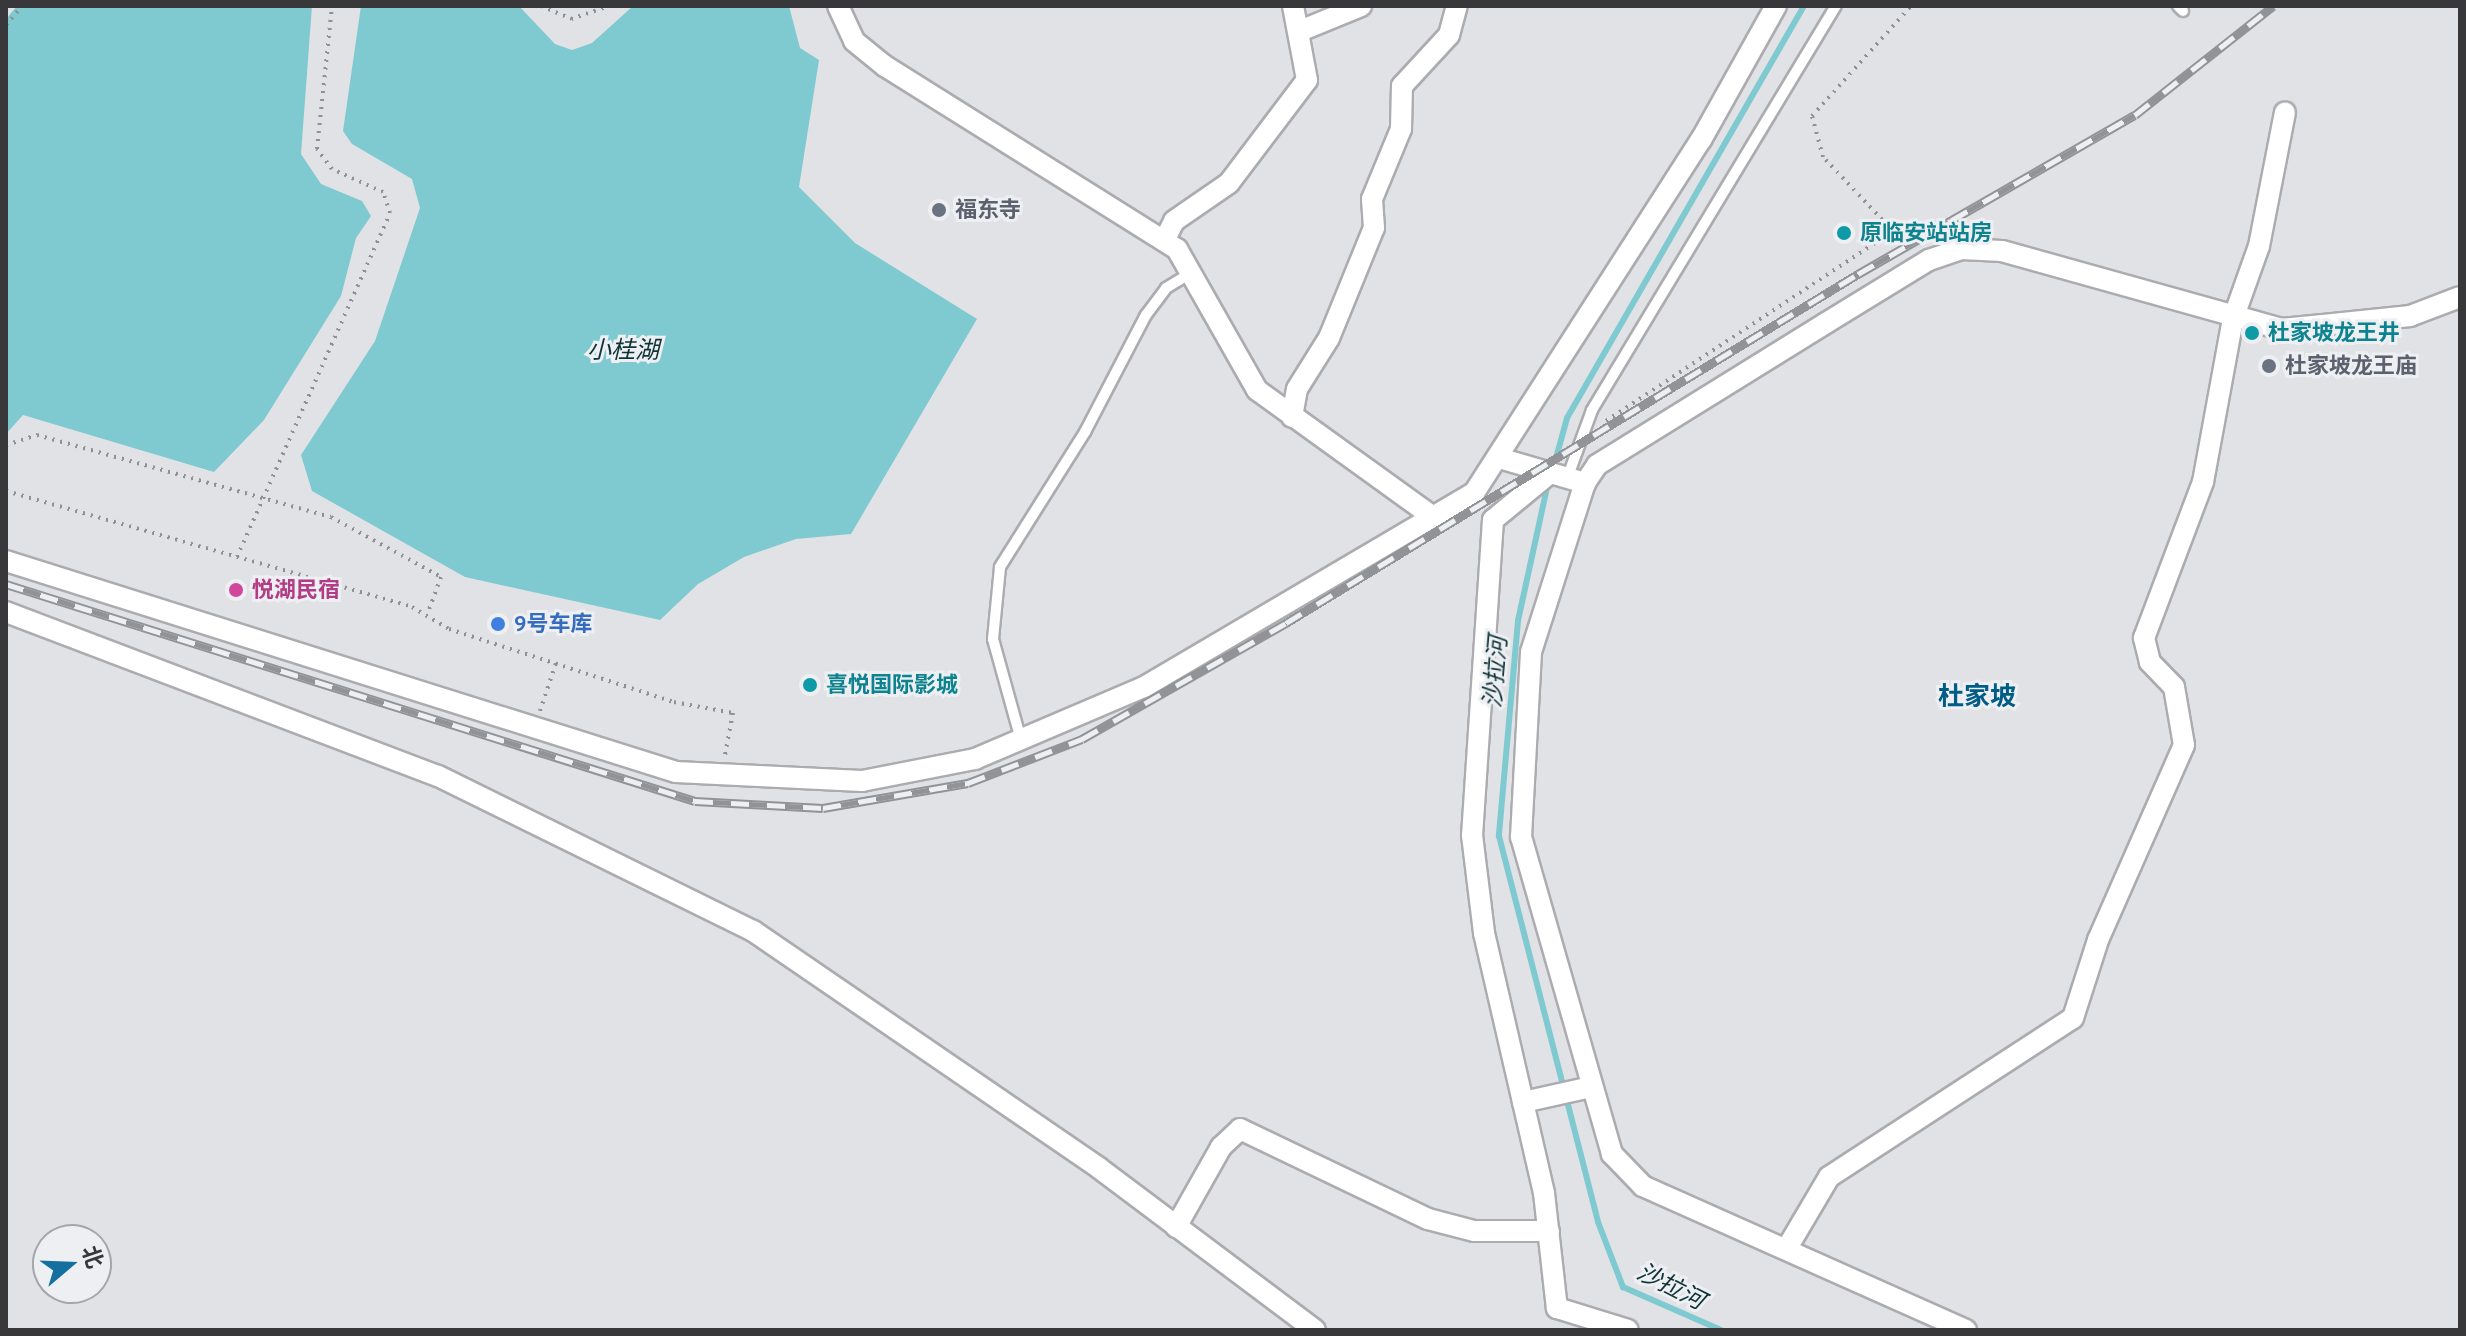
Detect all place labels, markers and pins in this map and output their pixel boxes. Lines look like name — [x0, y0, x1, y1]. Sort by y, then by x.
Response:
place label: 福东寺 — [955, 197, 1021, 223]
marker: 福东寺 — [930, 201, 948, 219]
place label: 原临安站站房 — [1860, 220, 1992, 246]
marker: 原临安站站房 — [1835, 224, 1853, 242]
place label: 杜家坡龙王井 — [2268, 320, 2400, 346]
marker: 杜家坡龙王井 — [2243, 324, 2261, 342]
place label: 杜家坡龙王庙 — [2285, 353, 2417, 379]
marker: 杜家坡龙王庙 — [2260, 357, 2278, 375]
place label: 悦湖民宿 — [252, 577, 340, 603]
marker: 悦湖民宿 — [227, 581, 245, 599]
place label: 9号车库 — [514, 611, 592, 637]
marker: 9号车库 — [489, 615, 507, 633]
place label: 喜悦国际影城 — [826, 672, 958, 698]
marker: 喜悦国际影城 — [801, 676, 819, 694]

